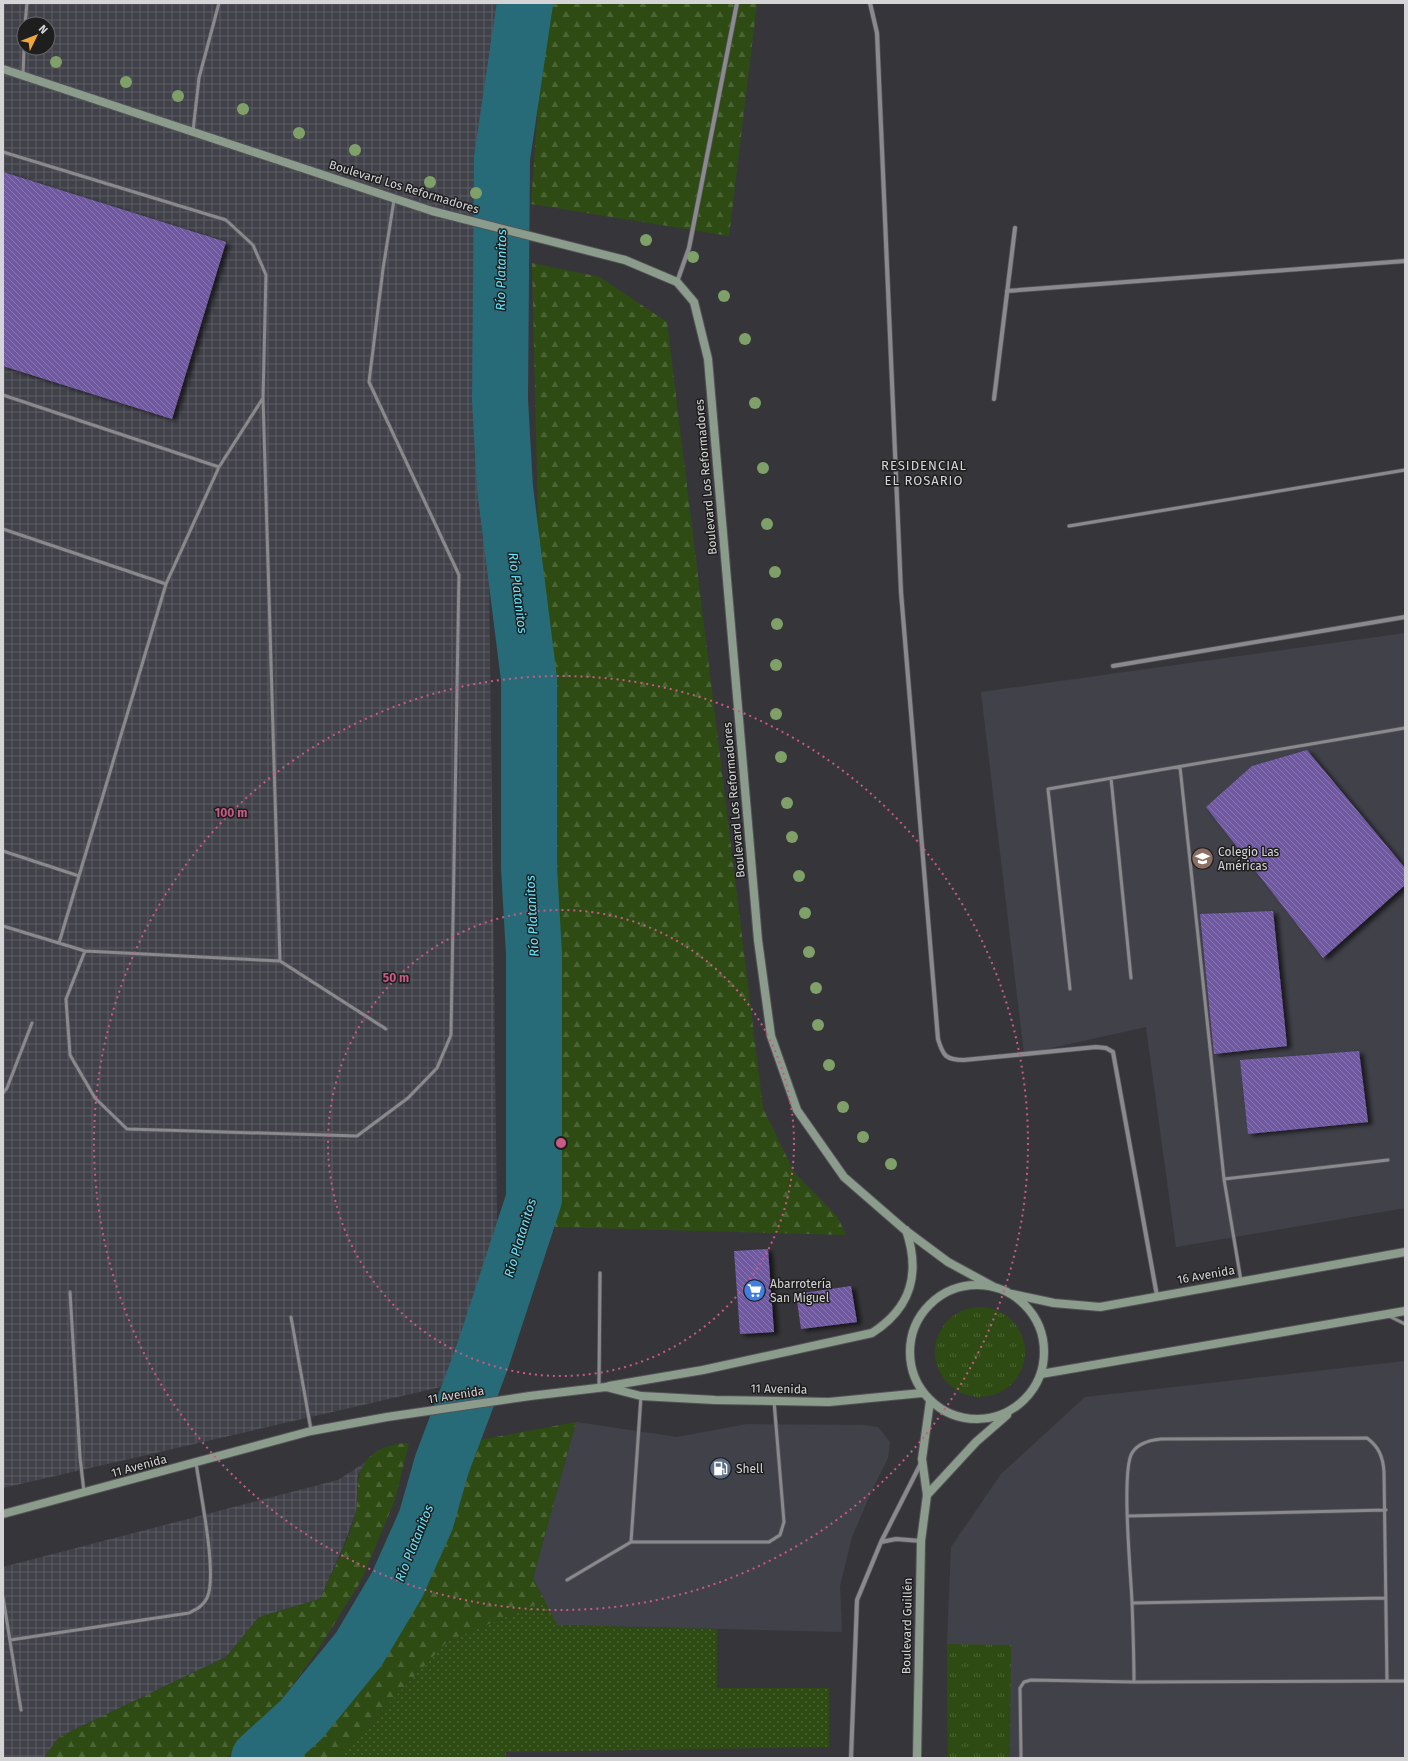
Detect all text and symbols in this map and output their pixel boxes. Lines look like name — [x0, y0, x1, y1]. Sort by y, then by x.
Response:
north arrow — [16, 16, 56, 56]
text: N — [36, 22, 50, 37]
street label: Boulevard Los Reformadores — [327, 157, 481, 217]
water label: Río Platanitos — [493, 229, 509, 311]
street label: Boulevard Los Reformadores — [692, 398, 720, 555]
district label: RESIDENCIAL EL ROSARIO — [881, 458, 967, 488]
water label: Río Platanitos — [506, 552, 530, 634]
street label: Boulevard Los Reformadores — [720, 721, 748, 878]
text: 100 m — [215, 806, 247, 820]
place label: Colegio Las Américas — [1218, 845, 1280, 873]
school or university icon: Colegio Las Américas — [1190, 846, 1216, 872]
water label: Río Platanitos — [522, 875, 542, 957]
text: 50 m — [383, 971, 409, 985]
centre of rings — [554, 1136, 568, 1150]
water label: Río Platanitos — [501, 1197, 539, 1279]
street label: 16 Avenida — [1176, 1263, 1236, 1287]
place label: Abarrotería San Miguel — [770, 1277, 832, 1305]
supermarket icon: Abarrotería San Miguel — [741, 1278, 767, 1304]
street label: 11 Avenida — [750, 1382, 808, 1396]
street label: 11 Avenida — [427, 1384, 485, 1406]
street label: 11 Avenida — [110, 1452, 168, 1480]
fuel station icon: Shell — [707, 1456, 733, 1482]
place label: Shell — [736, 1462, 764, 1476]
water label: Río Platanitos — [392, 1502, 436, 1584]
street label: Boulevard Guillén — [899, 1578, 915, 1674]

